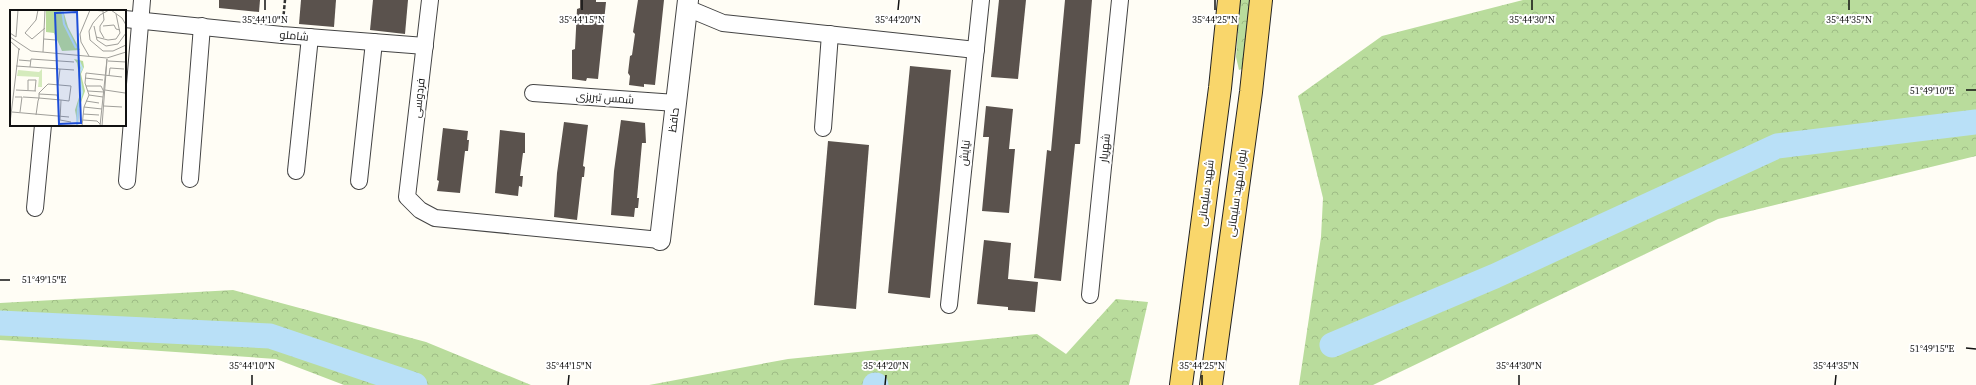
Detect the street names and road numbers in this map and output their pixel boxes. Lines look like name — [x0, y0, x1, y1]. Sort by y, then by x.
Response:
street label: شاملو — [279, 27, 309, 45]
street label: فردوسی — [409, 77, 429, 119]
street label: شمس تبریزی — [575, 88, 635, 108]
street label: حافظ — [665, 107, 683, 133]
street label: شهریار — [1096, 133, 1114, 164]
street label: نیایش — [956, 139, 974, 167]
street label: بلوار شهید سلیمانی — [1223, 148, 1251, 238]
street label: شهید سلیمانی — [1194, 159, 1218, 227]

